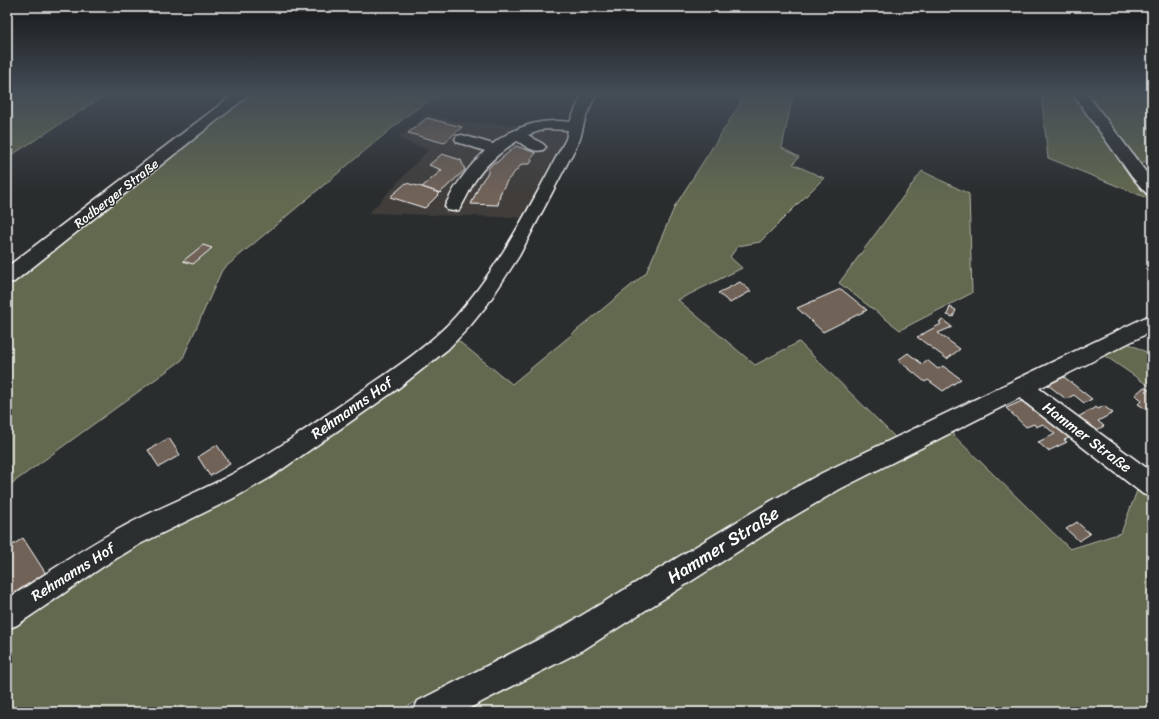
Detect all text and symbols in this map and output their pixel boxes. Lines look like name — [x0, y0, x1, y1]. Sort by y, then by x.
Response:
street label: Rodberger Straße — [69, 153, 164, 234]
street label: Rehmanns Hof — [306, 369, 400, 446]
street label: Hammer Straße — [1037, 395, 1138, 480]
street label: Hammer Straße — [660, 498, 786, 592]
street label: Rehmanns Hof — [26, 535, 122, 608]

